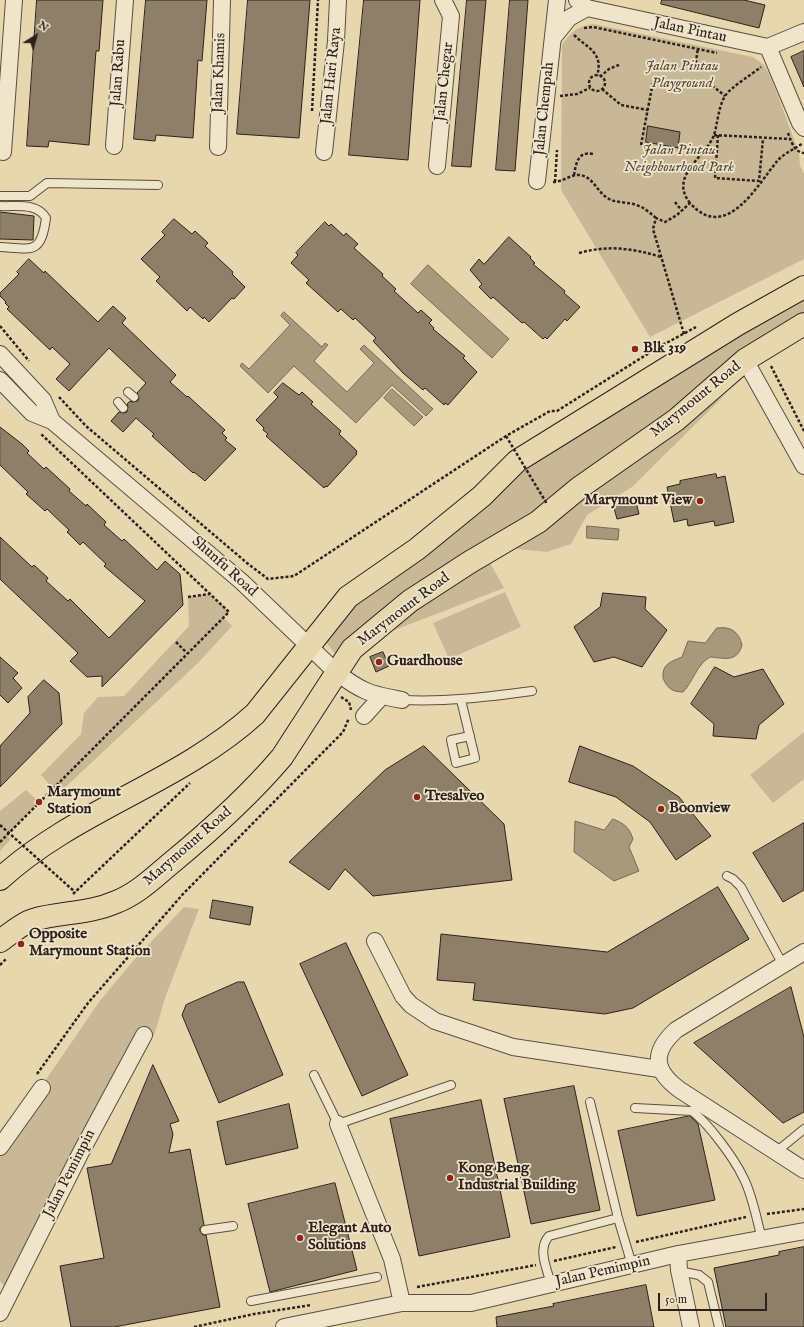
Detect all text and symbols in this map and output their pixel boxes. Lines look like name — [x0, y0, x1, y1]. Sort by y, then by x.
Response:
street label: Jalan Pintau — [652, 14, 728, 48]
north arrow — [16, 16, 56, 56]
text: N — [35, 18, 51, 35]
street label: Jalan Hari Raya — [318, 27, 346, 125]
street label: Jalan Khamis — [210, 33, 230, 113]
street label: Jalan Rabu — [108, 39, 130, 107]
street label: Jalan Chegar — [432, 41, 458, 123]
park label: Jalan Pintau Playground — [645, 58, 719, 93]
street label: Jalan Chempah — [531, 61, 559, 157]
park label: Jalan Pintau Neighbourhood Park — [624, 142, 734, 177]
place label: Blk 319 — [643, 340, 686, 358]
marker: Blk 319 — [630, 344, 640, 354]
street label: Marymount Road — [647, 358, 745, 442]
place label: Marymount View — [584, 492, 692, 510]
marker: Marymount View — [695, 496, 705, 506]
street label: Shunfu Road — [188, 533, 260, 601]
street label: Marymount Road — [354, 569, 454, 651]
place label: Guardhouse — [387, 653, 463, 671]
marker: Guardhouse — [374, 657, 384, 667]
place label: Marymount Station — [47, 784, 121, 819]
place label: Tresalveo — [425, 788, 484, 806]
marker: Tresalveo — [412, 792, 422, 802]
marker: Marymount Station — [34, 797, 44, 807]
place label: Boonview — [669, 800, 730, 818]
street label: Marymount Road — [140, 804, 236, 890]
marker: Boonview — [656, 804, 666, 814]
place label: Opposite Marymount Station — [29, 926, 151, 961]
marker: Opposite Marymount Station — [16, 939, 26, 949]
street label: Jalan Pemimpin — [40, 1127, 100, 1221]
place label: Kong Beng Industrial Building — [458, 1160, 576, 1195]
marker: Kong Beng Industrial Building — [445, 1173, 455, 1183]
place label: Elegant Auto Solutions — [308, 1220, 391, 1255]
marker: Elegant Auto Solutions — [295, 1233, 305, 1243]
street label: Jalan Pemimpin — [554, 1252, 652, 1292]
scale bar — [660, 1285, 769, 1311]
text: 50 m — [665, 1292, 687, 1307]

